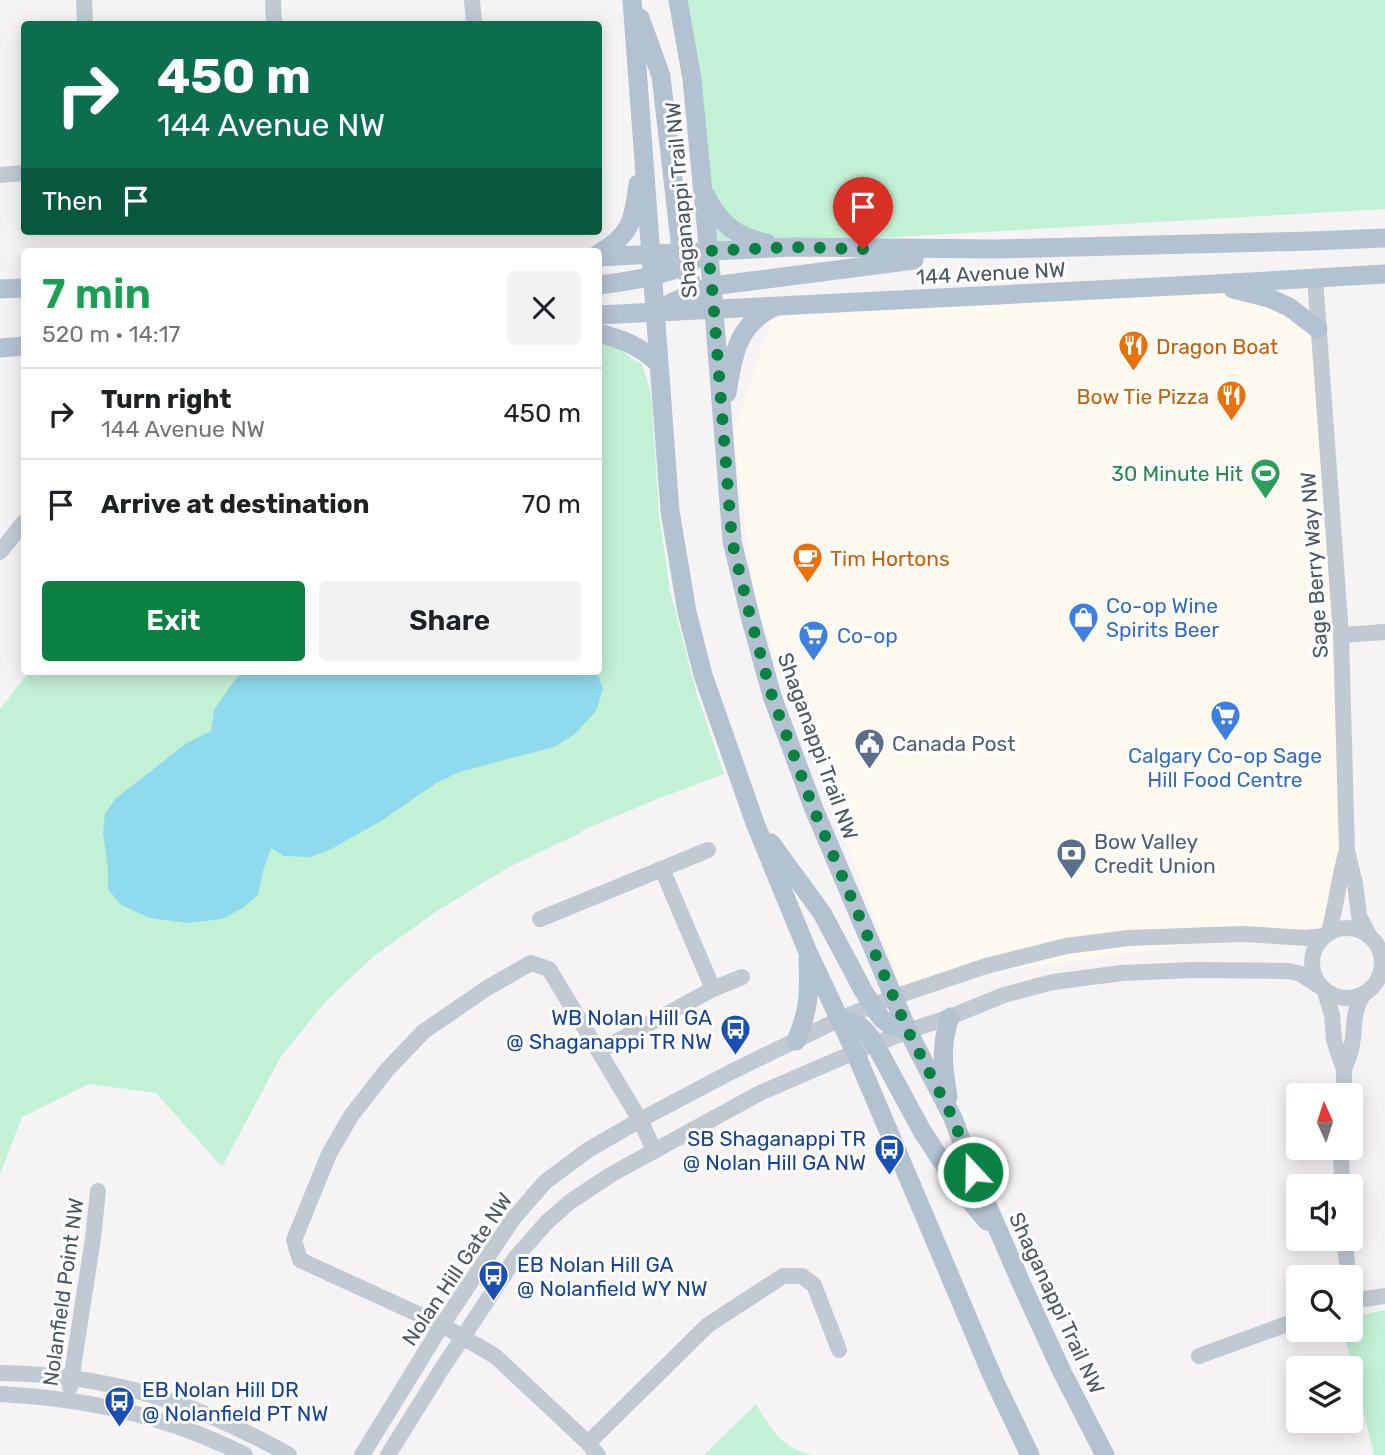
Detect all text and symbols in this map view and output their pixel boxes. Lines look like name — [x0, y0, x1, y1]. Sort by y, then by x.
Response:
text: 450 m — [157, 47, 311, 105]
icon: right — [42, 49, 133, 140]
street label: Shaganappi Trail NW — [660, 101, 702, 299]
text: 144 Avenue NW — [157, 106, 385, 144]
pin — [833, 177, 893, 249]
icon: arrive — [117, 182, 155, 220]
text: Then — [42, 186, 103, 217]
icon: arrive — [844, 188, 882, 226]
street label: 144 Avenue NW — [916, 257, 1066, 289]
text: 7 min — [42, 269, 151, 319]
button: close — [507, 271, 581, 345]
text: 520 m · 14:17 — [42, 320, 180, 348]
restaurant icon: Dragon Boat — [1116, 329, 1150, 373]
place label: Dragon Boat — [1156, 334, 1278, 359]
restaurant icon: Bow Tie Pizza — [1215, 379, 1249, 423]
text: Turn right — [101, 384, 231, 415]
place label: Bow Tie Pizza — [1077, 384, 1209, 409]
icon: right — [42, 395, 80, 433]
text: 450 m — [503, 398, 581, 429]
text: 144 Avenue NW — [101, 415, 265, 443]
sports icon: 30 Minute Hit — [1249, 456, 1283, 500]
place label: 30 Minute Hit — [1111, 461, 1243, 486]
street label: Sage Berry Way NW — [1295, 471, 1333, 659]
icon: arrive — [42, 486, 80, 524]
text: Arrive at destination — [101, 489, 369, 520]
text: 70 m — [522, 489, 581, 520]
cafe icon: Tim Hortons — [790, 541, 824, 585]
place label: Tim Hortons — [830, 546, 950, 571]
button: Exit — [42, 581, 305, 661]
button: Share — [319, 581, 581, 661]
place label: Co-op Wine Spirits Beer — [1106, 593, 1219, 642]
shop icon: Co-op Wine Spirits Beer — [1066, 600, 1100, 644]
supermarket icon: Co-op — [797, 618, 831, 662]
place label: Co-op — [837, 623, 898, 648]
street label: Shaganappi Trail NW — [773, 649, 863, 843]
supermarket icon: Calgary Co-op Sage Hill Food Centre — [1208, 698, 1242, 742]
public building icon: Canada Post — [852, 726, 886, 770]
place label: Canada Post — [892, 731, 1015, 756]
place label: Calgary Co-op Sage Hill Food Centre — [1128, 743, 1322, 792]
place label: Bow Valley Credit Union — [1094, 829, 1216, 878]
bank icon: Bow Valley Credit Union — [1054, 836, 1088, 880]
place label: WB Nolan Hill GA @ Shaganappi TR NW — [506, 1005, 712, 1054]
bus stop icon: WB Nolan Hill GA @ Shaganappi TR NW — [718, 1012, 752, 1056]
north arrow — [1286, 1083, 1363, 1160]
map controls — [1286, 1083, 1363, 1433]
place label: SB Shaganappi TR @ Nolan Hill GA NW — [683, 1126, 866, 1175]
bus stop icon: SB Shaganappi TR @ Nolan Hill GA NW — [872, 1133, 906, 1177]
position arrow — [936, 1135, 1010, 1209]
button: sound — [1286, 1174, 1363, 1251]
street label: Nolan Hill Gate NW — [397, 1188, 517, 1350]
street label: Nolanfield Point NW — [37, 1196, 89, 1388]
street label: Shaganappi Trail NW — [1004, 1208, 1110, 1398]
place label: EB Nolan Hill GA @ Nolanfield WY NW — [517, 1252, 708, 1301]
bus stop icon: EB Nolan Hill GA @ Nolanfield WY NW — [477, 1259, 511, 1303]
button: search — [1286, 1265, 1363, 1342]
button: layers — [1286, 1356, 1363, 1433]
place label: EB Nolan Hill DR @ Nolanfield PT NW — [142, 1377, 328, 1426]
bus stop icon: EB Nolan Hill DR @ Nolanfield PT NW — [102, 1384, 136, 1428]

